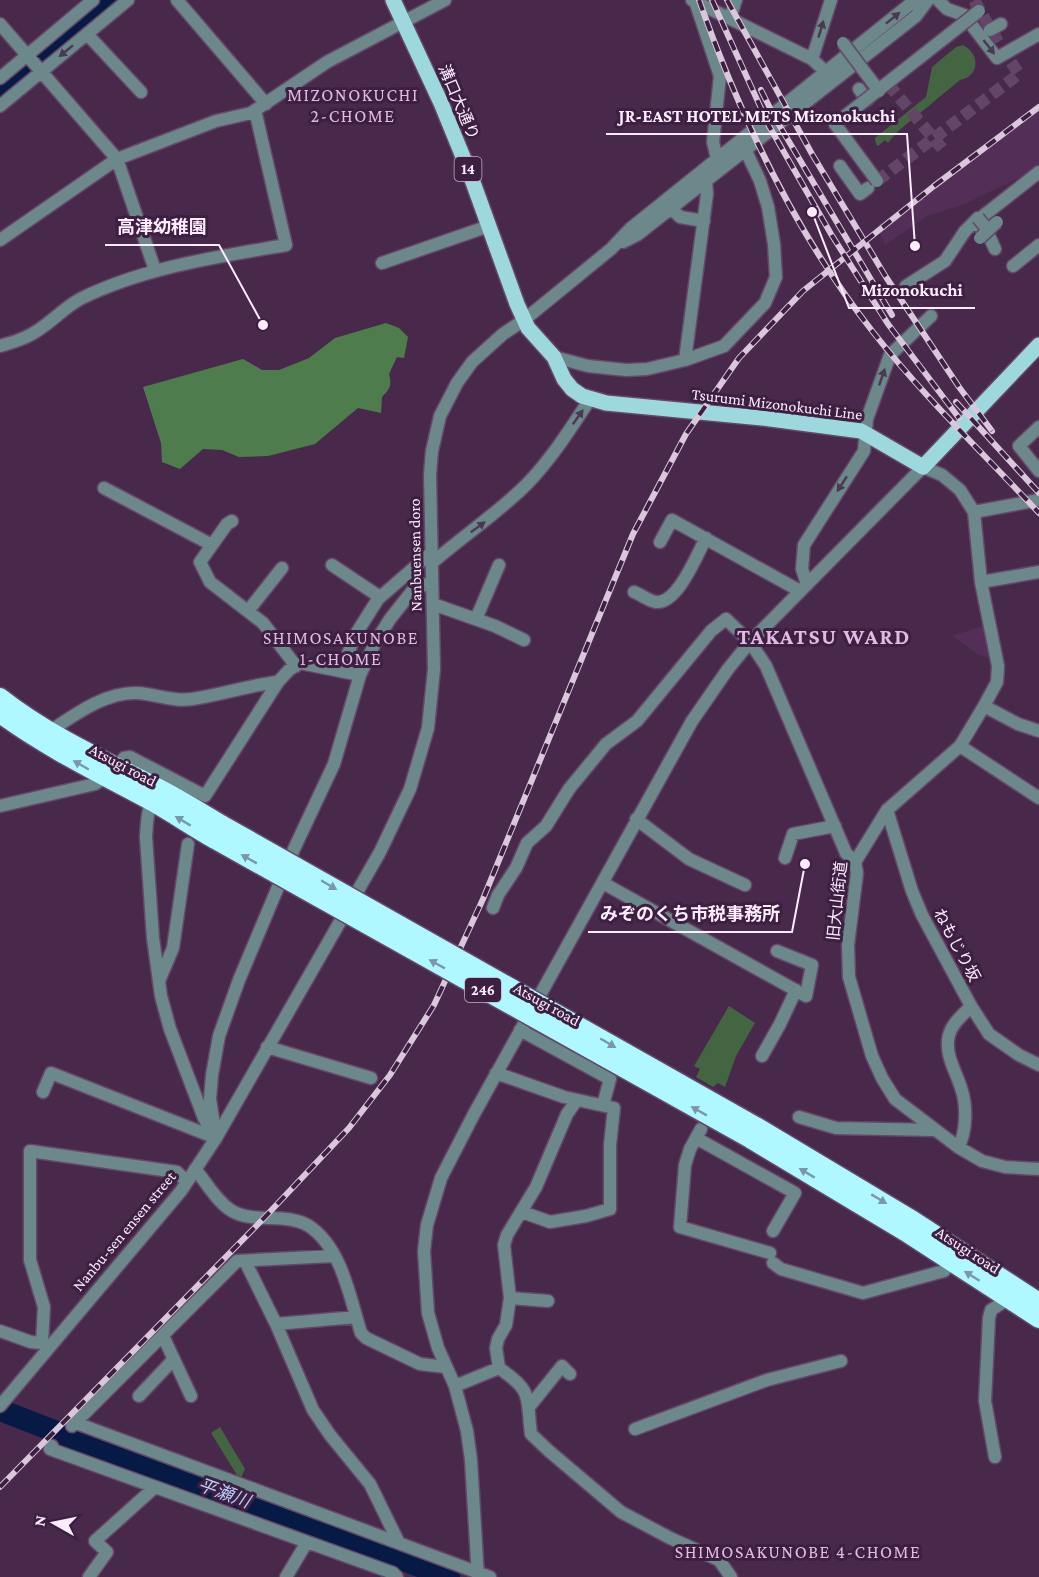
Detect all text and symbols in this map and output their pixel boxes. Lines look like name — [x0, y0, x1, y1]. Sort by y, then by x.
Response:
one-way arrow — [885, 11, 901, 24]
one-way arrow — [817, 20, 826, 38]
one-way arrow — [982, 39, 995, 55]
one-way arrow — [58, 44, 74, 57]
street label: 溝口大通り — [436, 62, 482, 142]
district label: MIZONOKUCHI 2-CHOME — [287, 85, 419, 126]
callout: JR-EAST HOTEL METS Mizonokuchi — [606, 98, 907, 134]
text: JR-EAST HOTEL METS Mizonokuchi — [617, 106, 896, 126]
road number: 14 — [454, 157, 482, 181]
callout: 高津幼稚園 — [105, 209, 219, 245]
text: 高津幼稚園 — [117, 217, 207, 237]
callout: Mizonokuchi — [849, 272, 975, 308]
text: Mizonokuchi — [861, 280, 964, 300]
one-way arrow — [878, 368, 887, 386]
street label: Tsurumi Mizonokuchi Line — [691, 385, 863, 423]
one-way arrow — [572, 410, 584, 426]
one-way arrow — [836, 476, 848, 492]
street label: Nanbuensen doro — [406, 498, 424, 612]
one-way arrow — [470, 521, 485, 533]
district label: TAKATSU WARD — [737, 624, 911, 649]
district label: SHIMOSAKUNOBE 1-CHOME — [263, 628, 419, 669]
street label: Atsugi road — [86, 740, 160, 791]
one-way arrow — [72, 760, 89, 770]
one-way arrow — [175, 816, 191, 827]
one-way arrow — [240, 854, 257, 864]
street label: 旧大山街道 — [824, 860, 850, 942]
one-way arrow — [321, 879, 337, 890]
callout: みぞのくち市税事務所 — [588, 896, 792, 932]
text: みぞのくち市税事務所 — [600, 904, 780, 924]
street label: ねもじり坂 — [931, 906, 983, 984]
one-way arrow — [429, 960, 446, 970]
road number: 246 — [465, 978, 501, 1002]
street label: Atsugi road — [511, 979, 583, 1030]
one-way arrow — [600, 1038, 617, 1048]
one-way arrow — [691, 1106, 708, 1116]
street label: Nanbu-sen ensen street — [69, 1167, 179, 1294]
one-way arrow — [799, 1168, 815, 1179]
one-way arrow — [871, 1194, 887, 1205]
street label: Atsugi road — [932, 1223, 1004, 1278]
one-way arrow — [964, 1271, 980, 1282]
water label: 平瀬川 — [195, 1474, 255, 1512]
north arrow — [24, 1493, 84, 1553]
text: N — [30, 1514, 49, 1527]
district label: SHIMOSAKUNOBE 4-CHOME — [675, 1542, 921, 1562]

